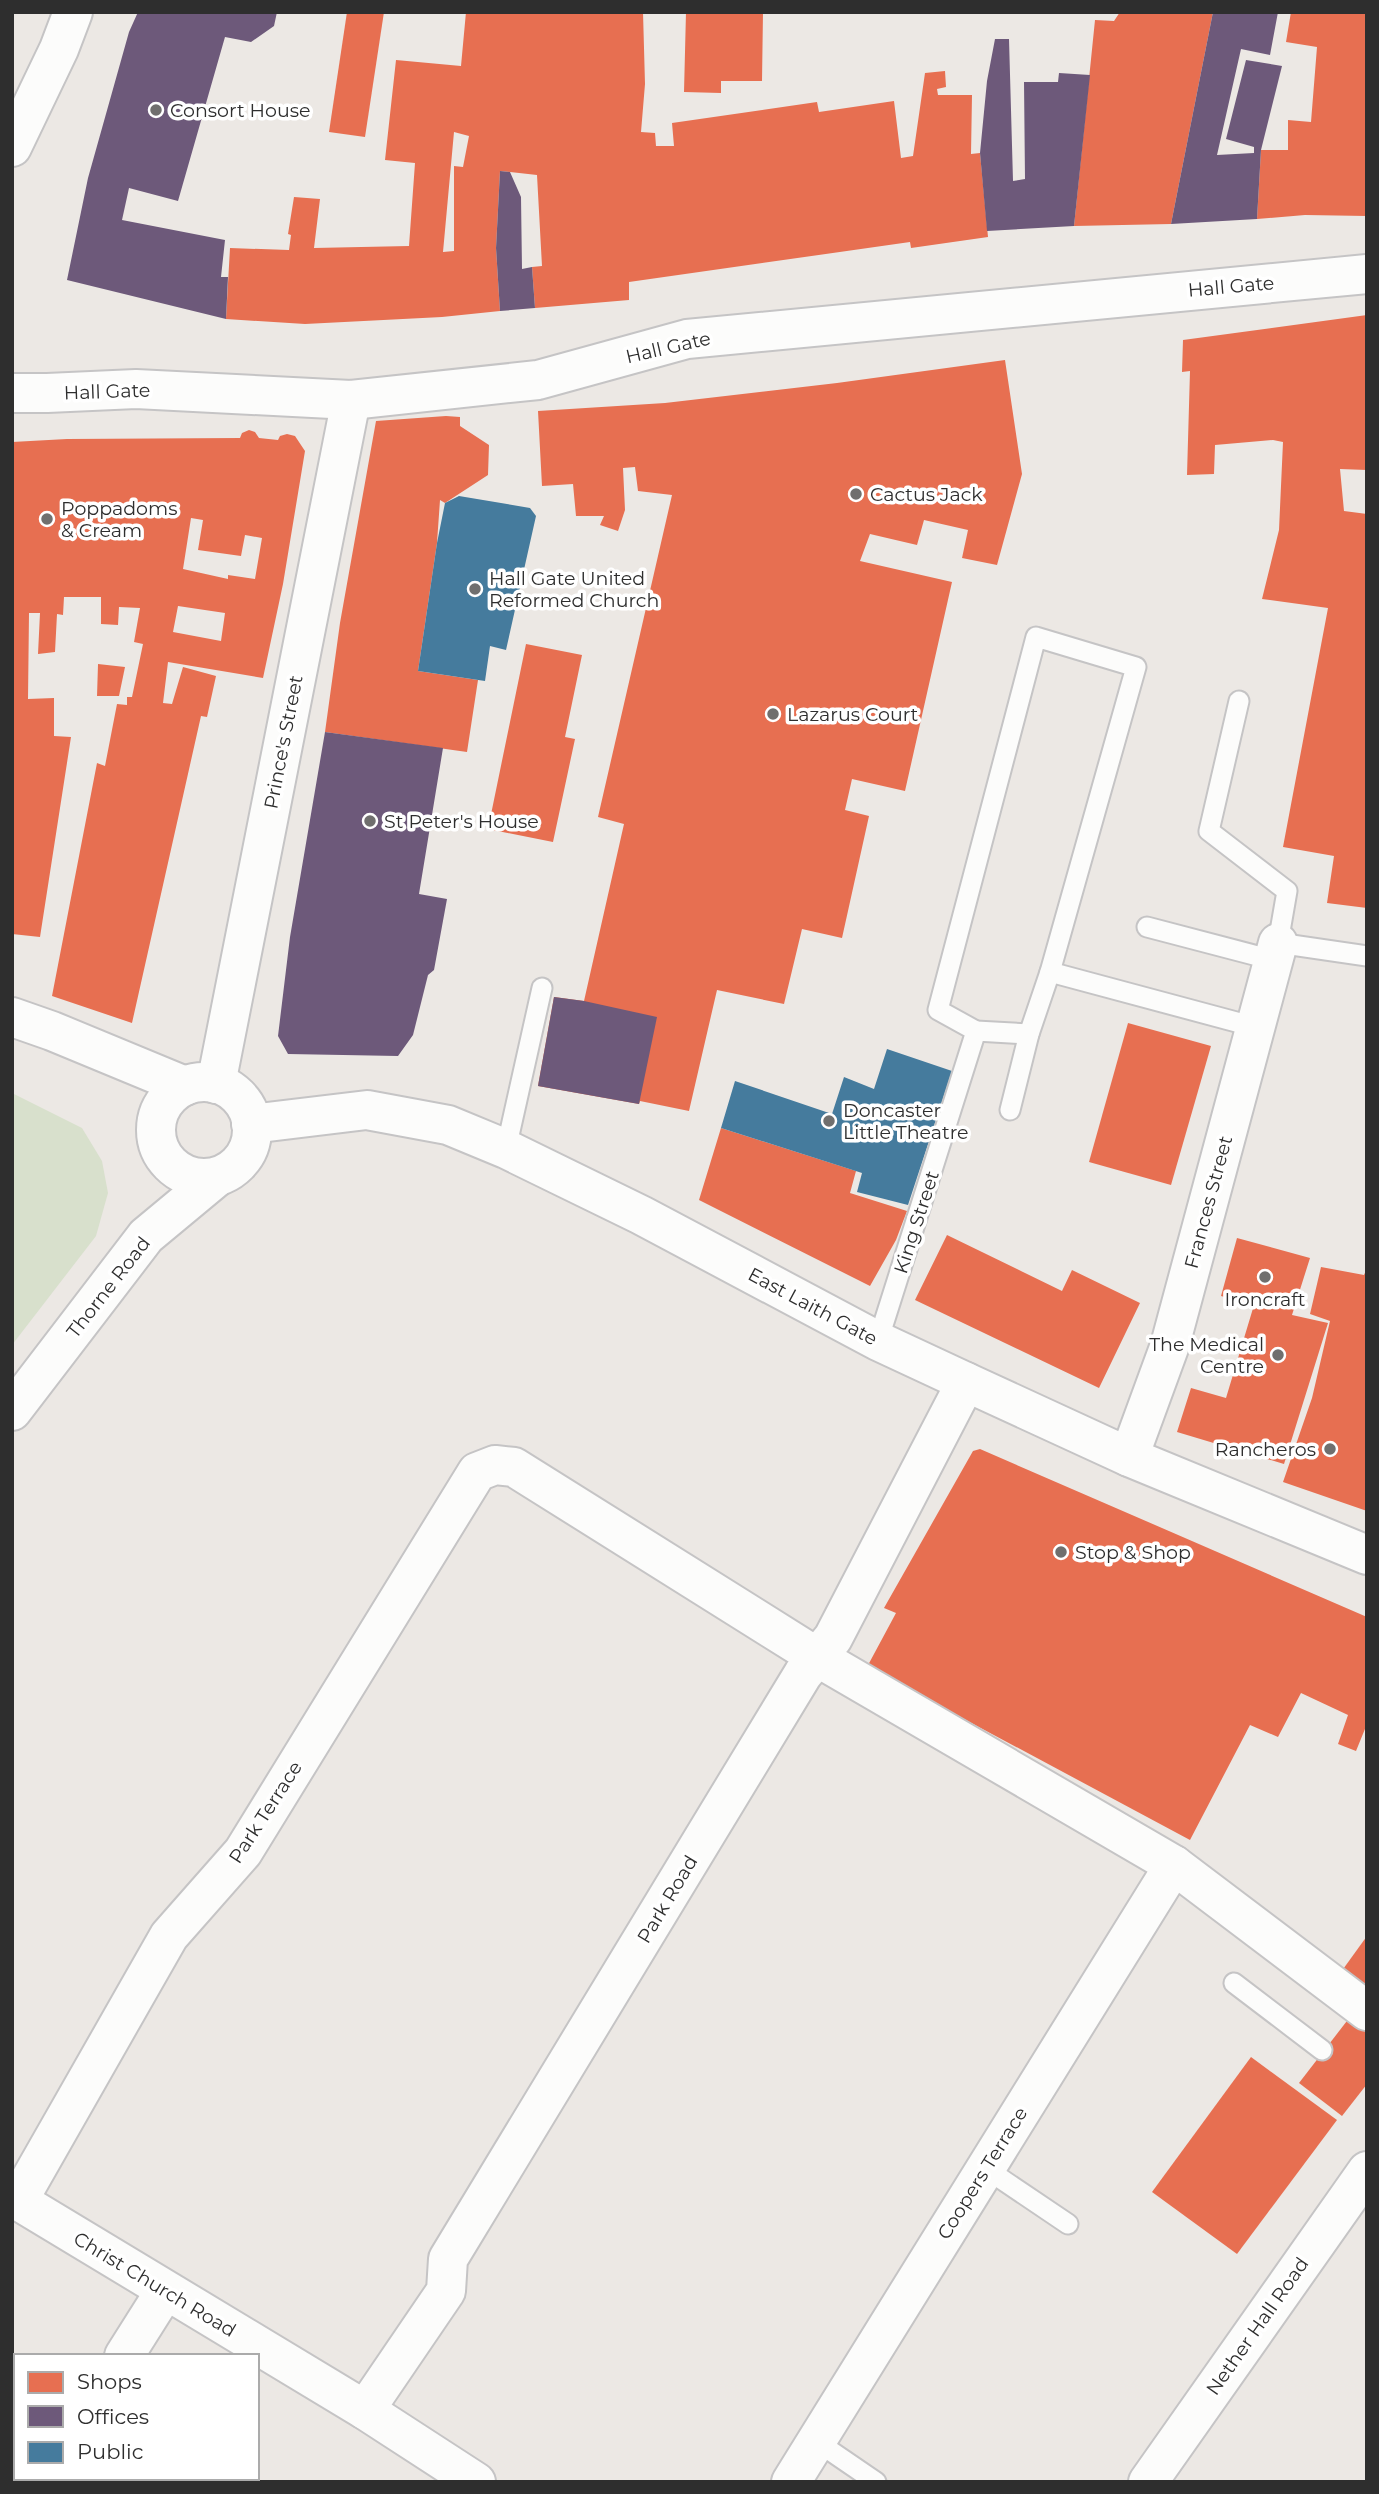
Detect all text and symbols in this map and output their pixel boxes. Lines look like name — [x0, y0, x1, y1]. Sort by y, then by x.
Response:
place label: Consort House — [170, 99, 310, 122]
marker: Consort House — [148, 102, 164, 118]
street label: Hall Gate — [1187, 271, 1275, 302]
street label: Hall Gate — [623, 327, 713, 368]
street label: Hall Gate — [63, 378, 151, 405]
place label: Cactus Jack — [870, 483, 983, 506]
marker: Cactus Jack — [848, 486, 864, 502]
place label: Poppadoms & Cream — [61, 497, 177, 542]
marker: Poppadoms & Cream — [39, 511, 55, 527]
place label: Hall Gate United Reformed Church — [489, 567, 659, 612]
marker: Hall Gate United Reformed Church — [467, 581, 483, 597]
street label: Prince's Street — [259, 673, 308, 811]
place label: Lazarus Court — [787, 703, 919, 726]
marker: Lazarus Court — [765, 706, 781, 722]
place label: St Peter's House — [384, 810, 539, 833]
marker: St Peter's House — [362, 813, 378, 829]
place label: Doncaster Little Theatre — [843, 1099, 969, 1144]
marker: Doncaster Little Theatre — [821, 1113, 837, 1129]
street label: Frances Street — [1180, 1133, 1237, 1271]
street label: King Street — [889, 1167, 944, 1277]
street label: Thorne Road — [62, 1232, 155, 1343]
street label: East Laith Gate — [744, 1263, 881, 1350]
marker: Ironcraft — [1257, 1269, 1273, 1285]
place label: Ironcraft — [1225, 1288, 1306, 1311]
place label: The Medical Centre — [1149, 1333, 1264, 1378]
marker: The Medical Centre — [1270, 1347, 1286, 1363]
place label: Rancheros — [1215, 1438, 1316, 1461]
marker: Rancheros — [1322, 1441, 1338, 1457]
place label: Stop & Shop — [1075, 1541, 1191, 1564]
marker: Stop & Shop — [1053, 1544, 1069, 1560]
street label: Park Terrace — [224, 1757, 307, 1868]
street label: Park Road — [632, 1851, 703, 1947]
street label: Coopers Terrace — [932, 2103, 1032, 2244]
street label: Christ Church Road — [69, 2227, 240, 2342]
street label: Nether Hall Road — [1201, 2253, 1314, 2400]
legend — [14, 2354, 259, 2480]
text: Shops — [77, 2369, 142, 2394]
text: Offices — [77, 2404, 149, 2429]
text: Public — [77, 2439, 144, 2464]

